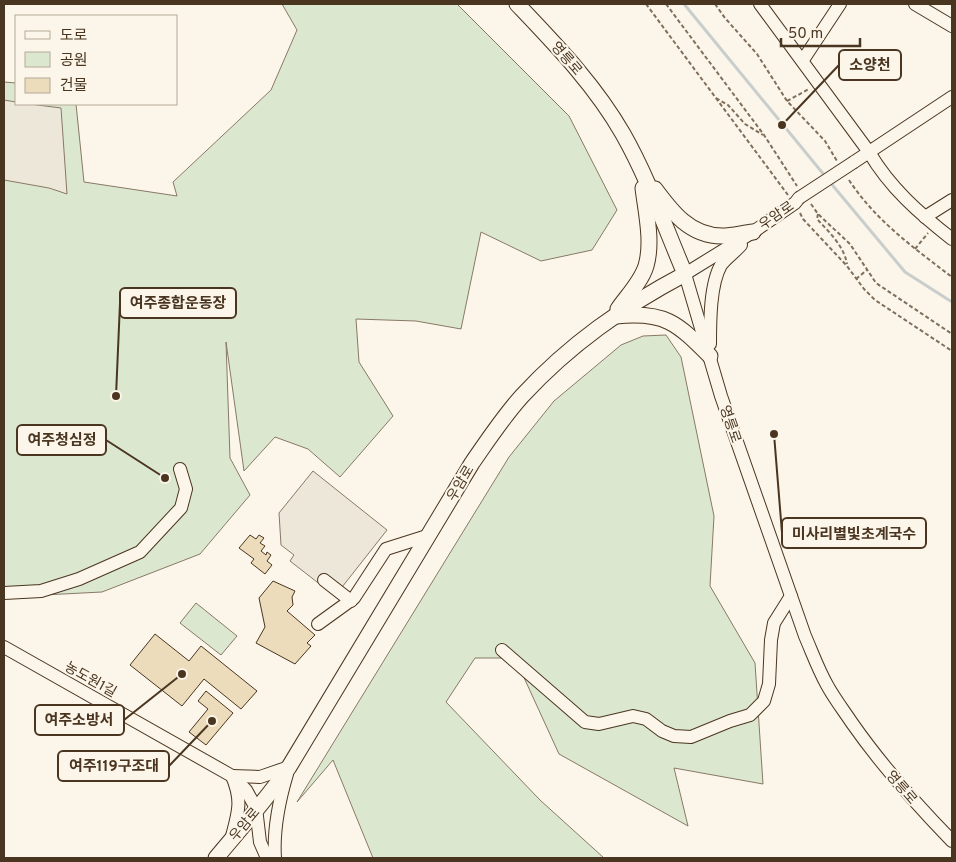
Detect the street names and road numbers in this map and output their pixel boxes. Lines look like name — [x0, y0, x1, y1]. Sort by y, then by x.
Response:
street label: 영릉로 — [547, 39, 585, 79]
street label: 우암로 — [756, 198, 798, 234]
street label: 영릉로 — [715, 403, 744, 446]
street label: 우암로 — [444, 463, 479, 505]
street label: 농도원1길 — [61, 659, 119, 702]
street label: 영릉로 — [882, 768, 920, 808]
street label: 우암로 — [226, 805, 264, 845]

